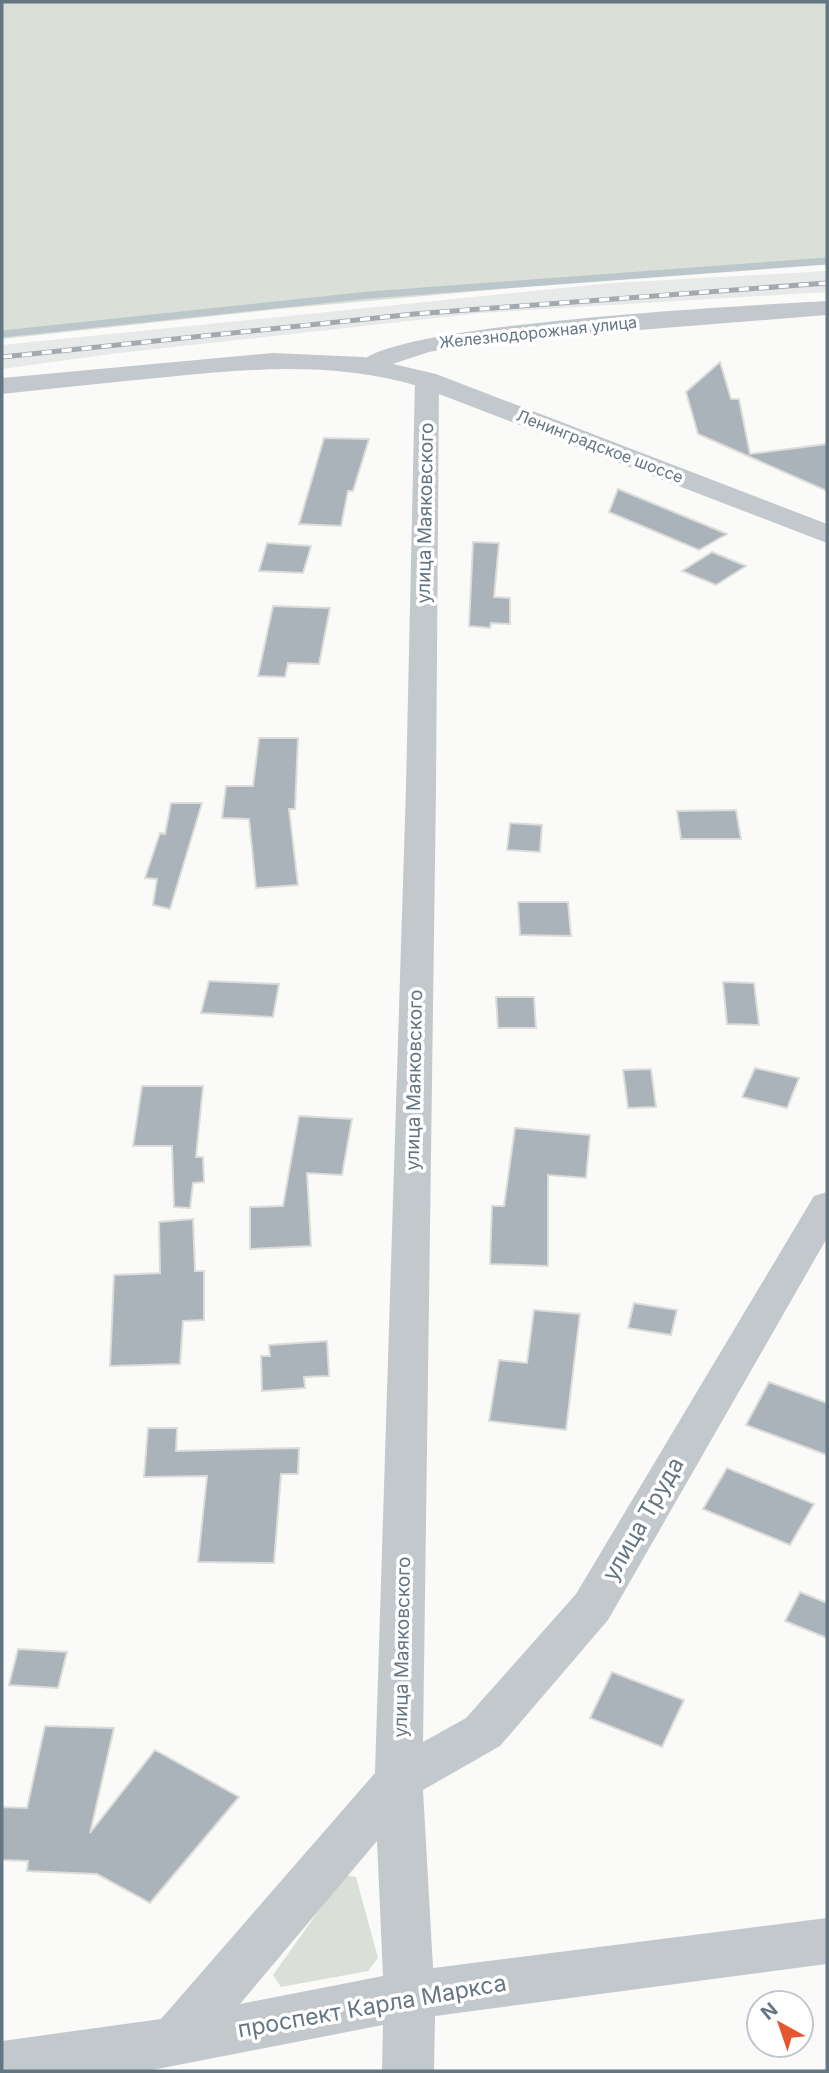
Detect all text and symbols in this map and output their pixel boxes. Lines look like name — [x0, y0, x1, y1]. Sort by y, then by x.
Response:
street label: Железнодорожная улица — [438, 312, 638, 352]
street label: Ленинградское шоссе — [514, 405, 686, 487]
street label: улица Маяковского — [412, 422, 438, 604]
street label: улица Маяковского — [401, 989, 427, 1171]
street label: улица Труда — [596, 1452, 690, 1586]
street label: улица Маяковского — [389, 1556, 415, 1738]
street label: проспект Карла Маркса — [236, 1969, 508, 2043]
north arrow — [745, 1989, 815, 2059]
text: N — [756, 1998, 782, 2025]

